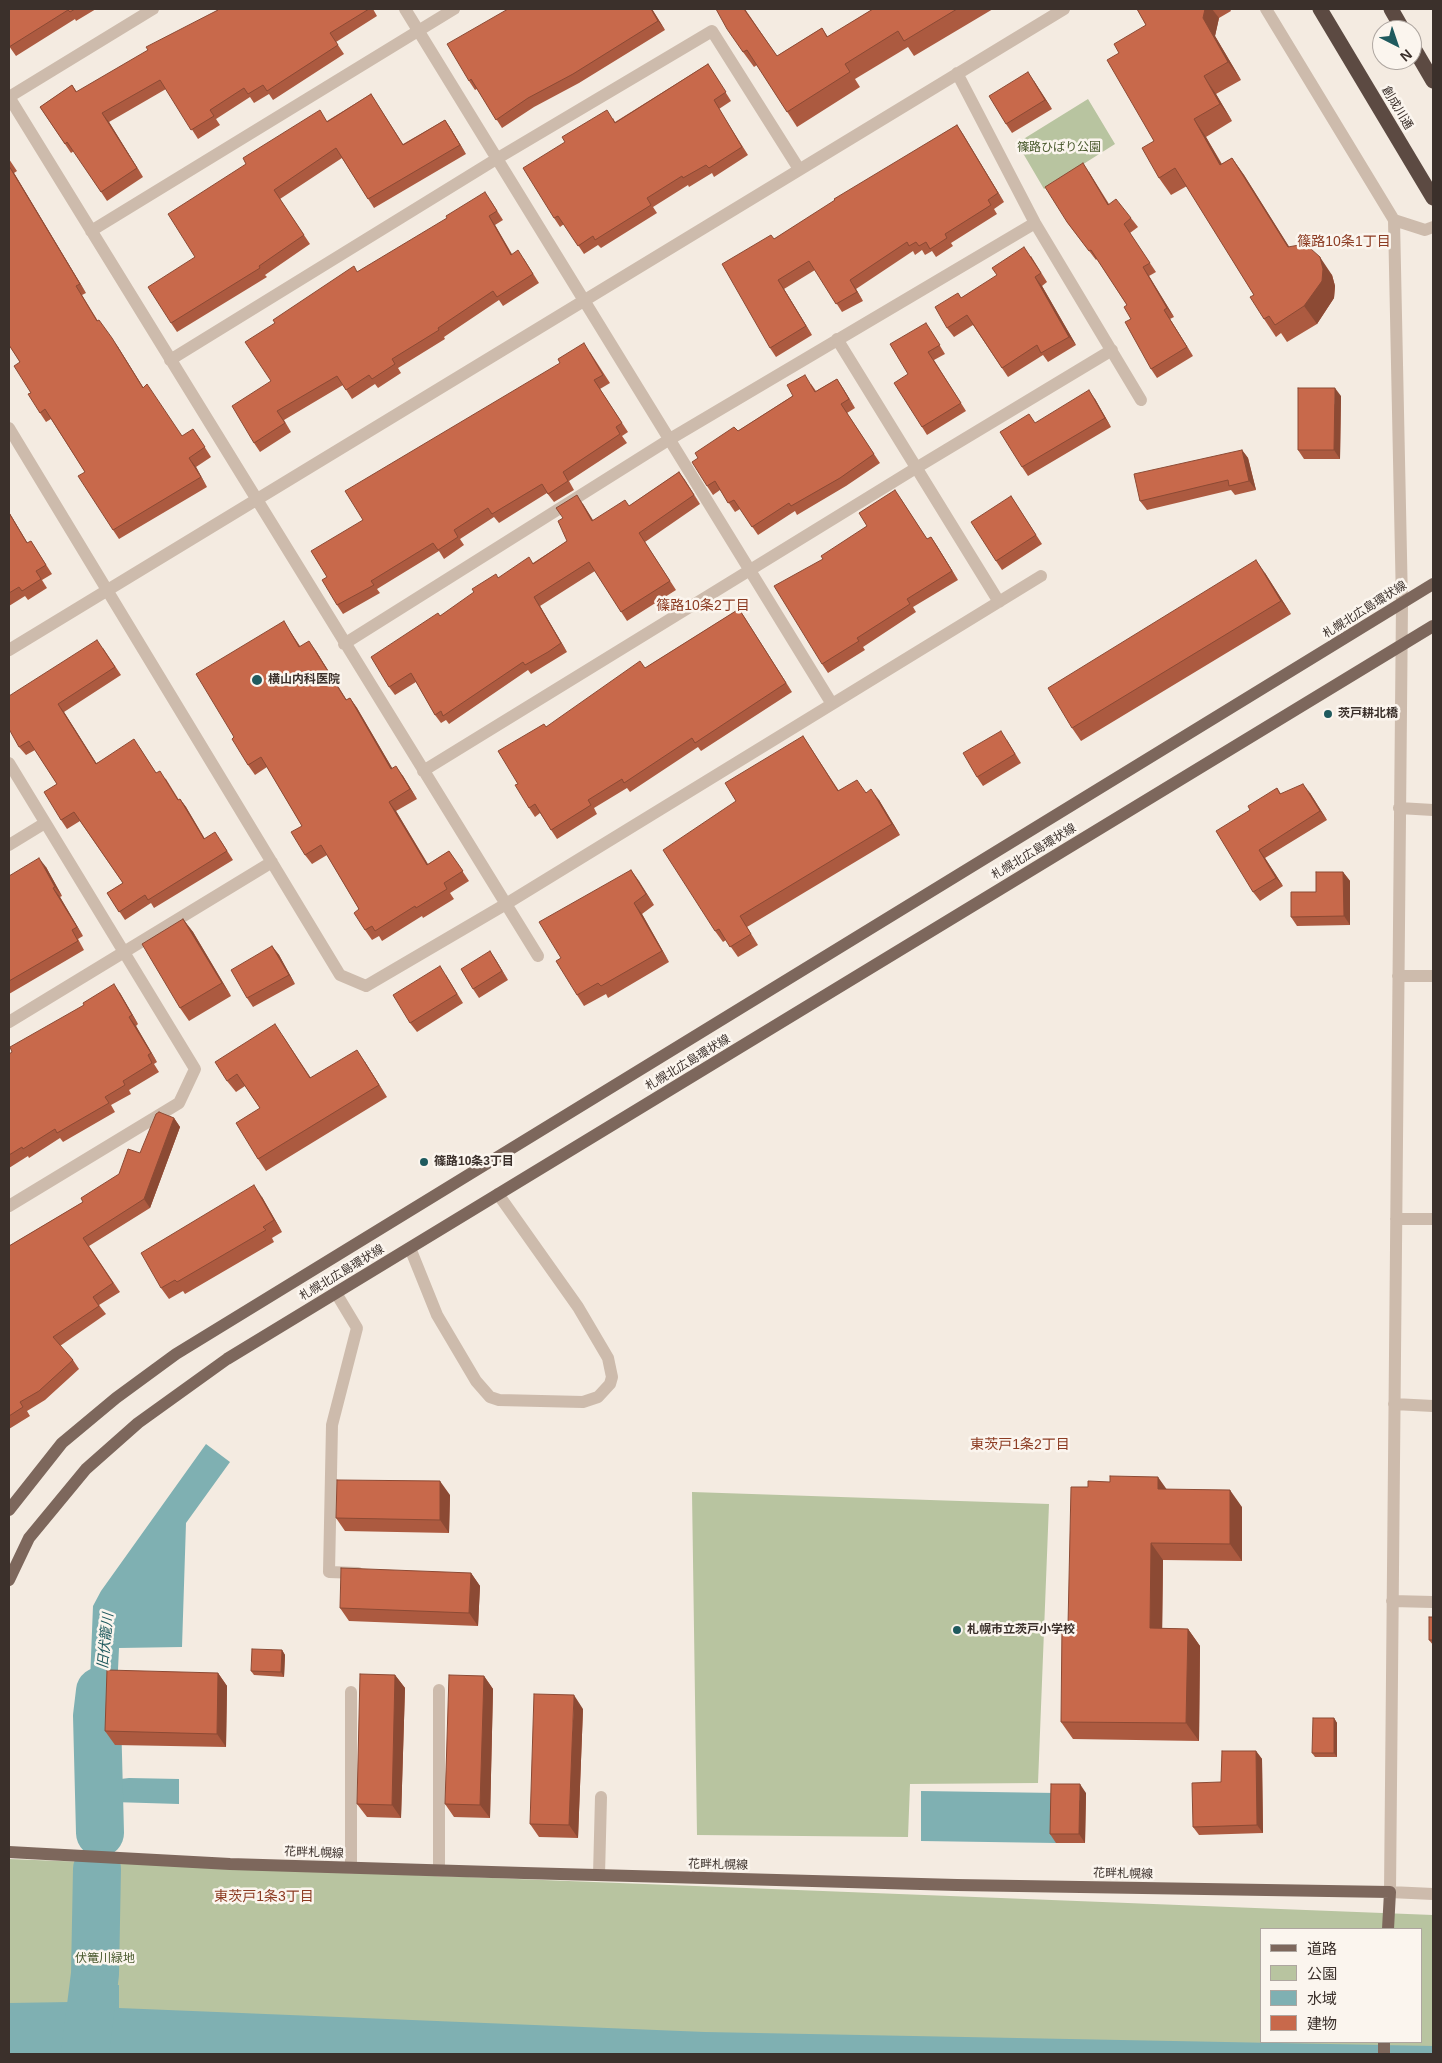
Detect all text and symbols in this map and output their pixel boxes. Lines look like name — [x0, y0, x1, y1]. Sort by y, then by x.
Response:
north arrow — [1372, 20, 1422, 70]
text: N — [1397, 46, 1415, 65]
street label: 創成川通 — [1378, 84, 1416, 132]
park label: 篠路ひばり公園 — [1017, 141, 1101, 155]
district label: 篠路10条1丁目 — [1297, 234, 1391, 250]
street label: 札幌北広島環状線 — [1320, 578, 1410, 642]
district label: 篠路10条2丁目 — [656, 598, 750, 614]
marker: 横山内科医院 — [250, 673, 264, 687]
place label: 横山内科医院 — [268, 673, 340, 687]
place label: 茨戸耕北橋 — [1338, 707, 1398, 721]
marker: 茨戸耕北橋 — [1322, 708, 1334, 720]
street label: 札幌北広島環状線 — [989, 821, 1079, 883]
street label: 札幌北広島環状線 — [643, 1032, 733, 1094]
place label: 篠路10条3丁目 — [434, 1155, 514, 1169]
marker: 篠路10条3丁目 — [418, 1156, 430, 1168]
street label: 札幌北広島環状線 — [297, 1242, 387, 1304]
district label: 東茨戸1条2丁目 — [970, 1437, 1070, 1453]
water label: 旧伏籠川 — [95, 1612, 117, 1670]
place label: 札幌市立茨戸小学校 — [967, 1623, 1075, 1637]
marker: 札幌市立茨戸小学校 — [951, 1624, 963, 1636]
street label: 花畔札幌線 — [284, 1845, 344, 1861]
street label: 花畔札幌線 — [688, 1857, 748, 1873]
street label: 花畔札幌線 — [1093, 1866, 1153, 1882]
district label: 東茨戸1条3丁目 — [214, 1889, 314, 1905]
legend — [1260, 1928, 1422, 2043]
text: 道路 — [1307, 1940, 1337, 1957]
park label: 伏篭川緑地 — [75, 1952, 135, 1966]
text: 公園 — [1307, 1965, 1337, 1982]
text: 水域 — [1307, 1990, 1337, 2007]
text: 建物 — [1307, 2015, 1337, 2032]

